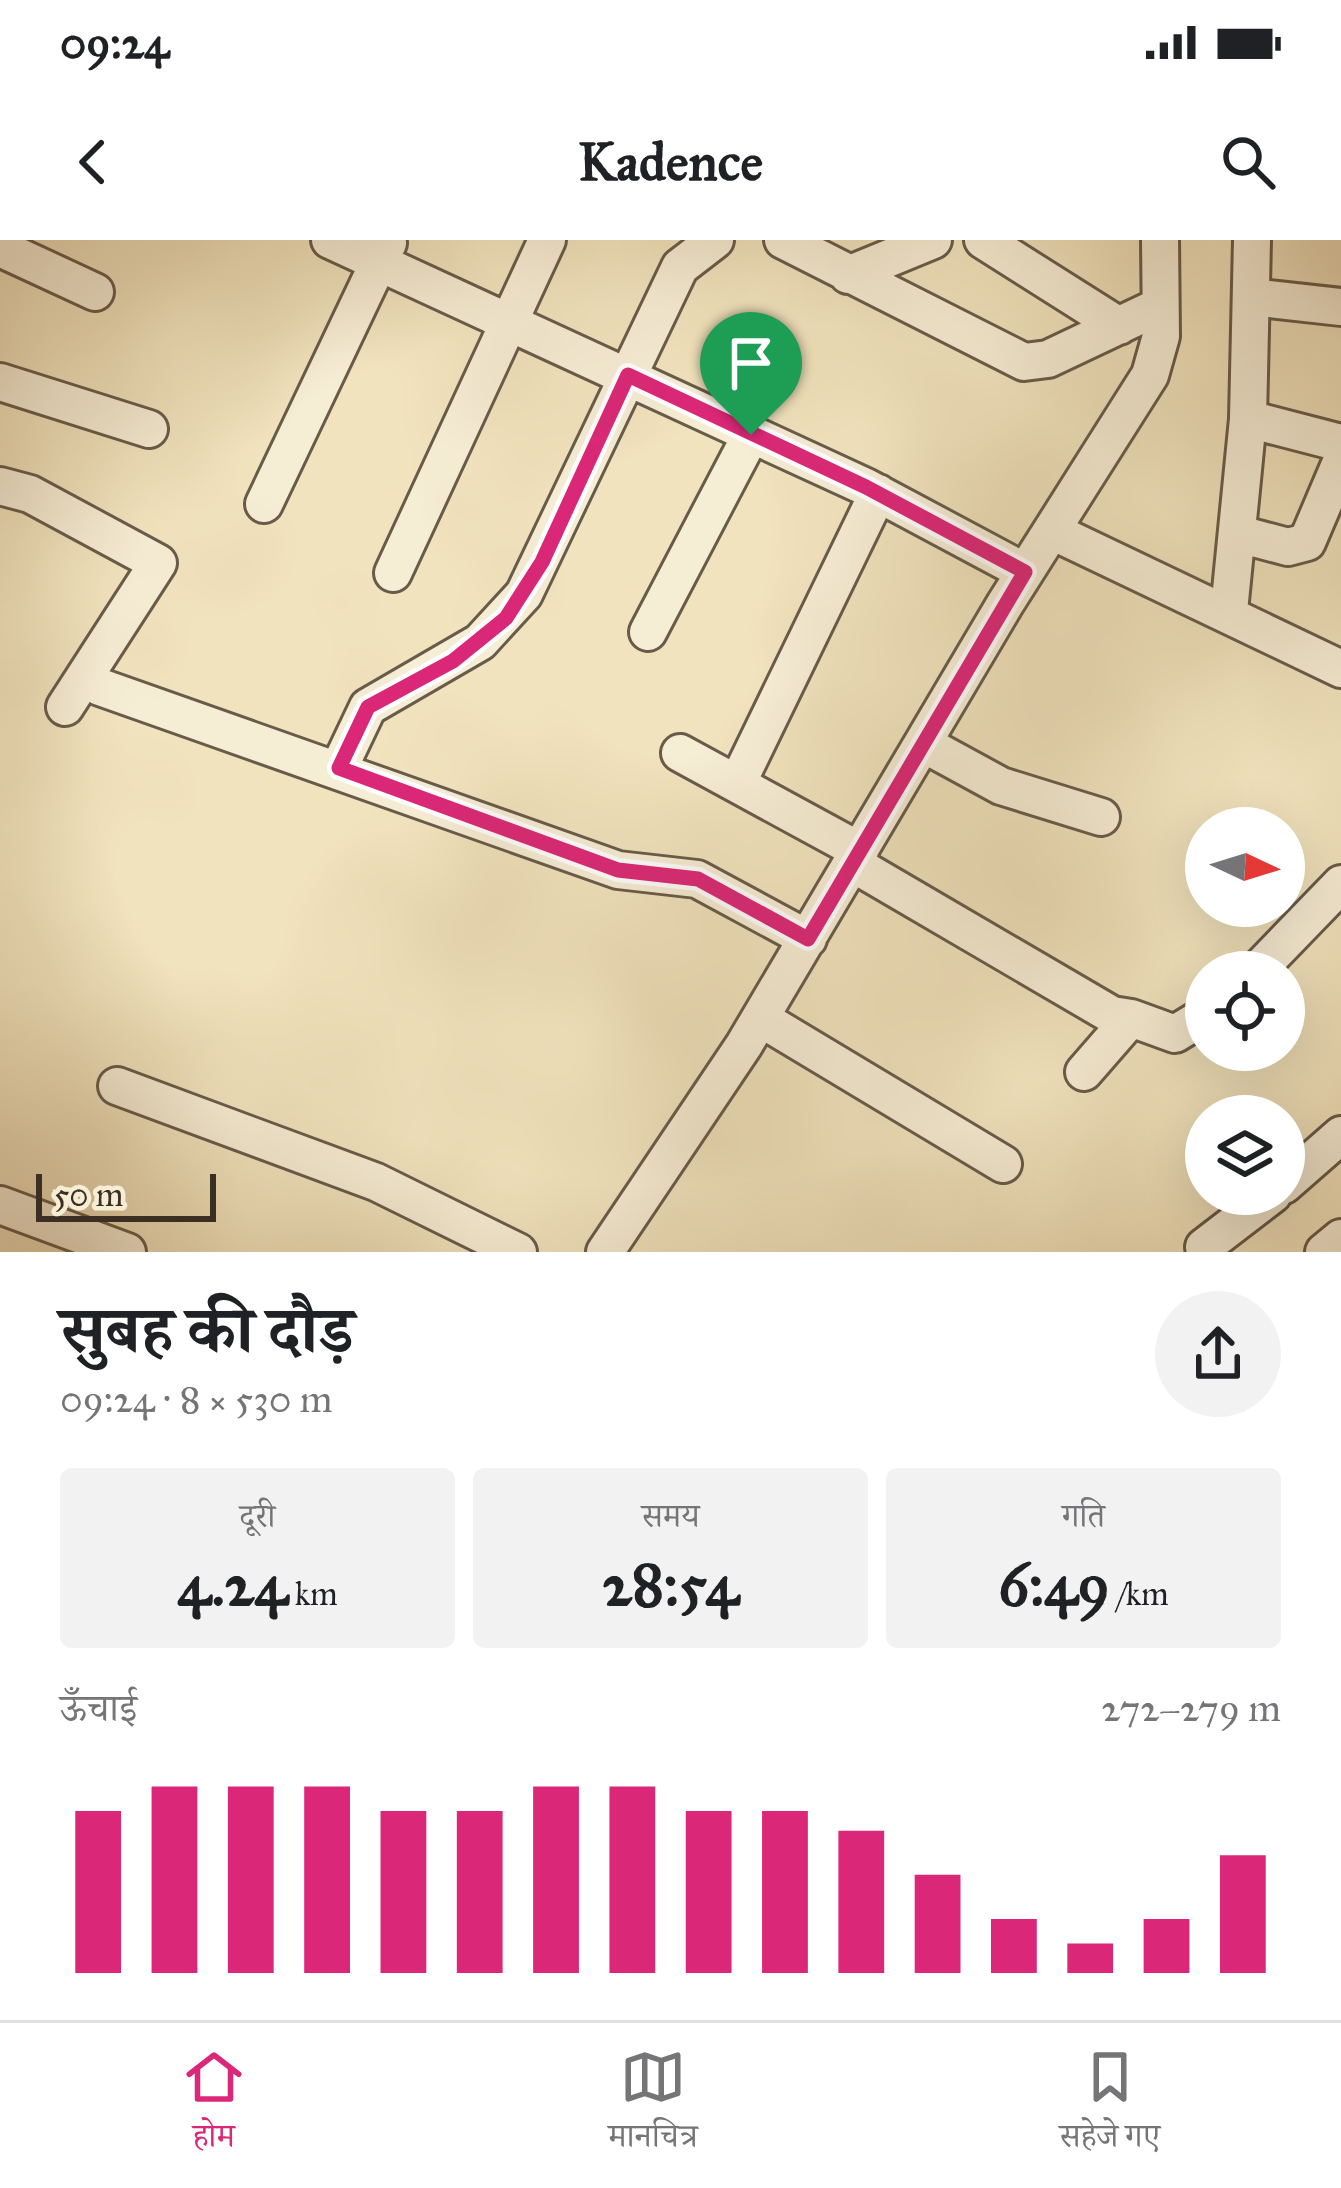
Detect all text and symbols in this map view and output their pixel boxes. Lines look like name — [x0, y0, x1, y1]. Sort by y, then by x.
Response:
text: 09:24 — [60, 15, 169, 70]
icon: back — [60, 129, 126, 195]
text: Kadence — [578, 129, 763, 195]
icon: search — [1215, 129, 1281, 195]
pin — [700, 312, 802, 435]
icon: arrive — [718, 330, 784, 396]
north arrow — [1185, 807, 1305, 927]
map controls — [1185, 807, 1305, 1215]
button: locate — [1185, 951, 1305, 1071]
button: layers — [1185, 1095, 1305, 1215]
scale bar — [36, 1168, 216, 1221]
text: 50 m — [54, 1175, 123, 1215]
text: सुबह की दौड़ — [60, 1289, 354, 1370]
button: share — [1155, 1291, 1281, 1417]
text: 09:24 · 8 × 530 m — [60, 1375, 333, 1423]
text: दूरी — [240, 1496, 275, 1536]
text: समय — [641, 1496, 700, 1536]
text: गति — [1062, 1496, 1105, 1536]
text: 4.24 — [177, 1548, 288, 1621]
text: 28:54 — [602, 1548, 739, 1621]
text: 6:49 — [998, 1548, 1110, 1621]
text: km — [288, 1574, 338, 1614]
text: /km — [1110, 1574, 1169, 1614]
text: ऊँचाई — [60, 1684, 137, 1732]
text: 272–279 m — [1101, 1684, 1281, 1732]
tab: होम — [181, 2044, 247, 2168]
tab: मानचित्र — [608, 2044, 698, 2168]
tab: सहेजे गए — [1059, 2044, 1160, 2168]

